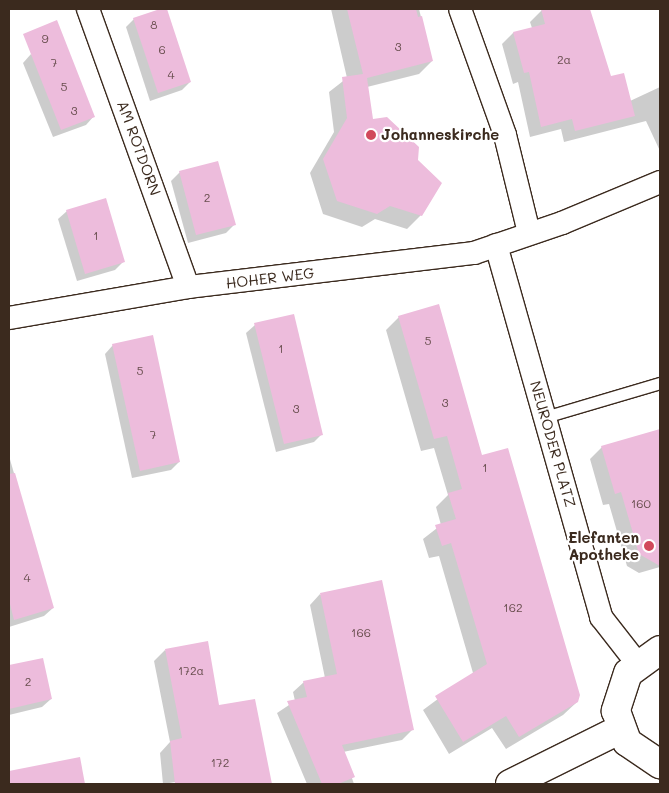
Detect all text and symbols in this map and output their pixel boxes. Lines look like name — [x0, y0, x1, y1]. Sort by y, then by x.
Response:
house number: 8 — [150, 18, 158, 32]
house number: 9 — [41, 32, 49, 46]
house number: 3 — [394, 40, 402, 54]
house number: 6 — [158, 43, 166, 57]
house number: 2a — [557, 53, 571, 67]
house number: 7 — [51, 56, 57, 70]
house number: 4 — [167, 68, 175, 82]
house number: 5 — [61, 80, 67, 94]
street label: AM ROTDORN — [113, 98, 165, 198]
house number: 3 — [70, 104, 78, 118]
place label: Johanneskirche — [381, 126, 499, 144]
marker: Johanneskirche — [365, 129, 377, 141]
house number: 2 — [204, 191, 210, 205]
house number: 1 — [93, 229, 99, 243]
street label: HOHER WEG — [225, 264, 315, 292]
house number: 5 — [425, 334, 431, 348]
house number: 1 — [278, 342, 284, 356]
house number: 5 — [137, 364, 143, 378]
street label: NEURODER PLATZ — [526, 379, 580, 509]
house number: 3 — [441, 396, 449, 410]
house number: 3 — [292, 402, 300, 416]
house number: 7 — [150, 428, 156, 442]
house number: 1 — [482, 461, 488, 475]
house number: 160 — [631, 497, 651, 511]
place label: Elefanten Apotheke — [568, 528, 639, 563]
marker: Elefanten Apotheke — [643, 540, 655, 552]
house number: 4 — [23, 571, 31, 585]
house number: 162 — [503, 601, 523, 615]
house number: 166 — [351, 626, 371, 640]
house number: 172a — [178, 664, 204, 678]
house number: 2 — [25, 675, 31, 689]
house number: 172 — [211, 756, 229, 770]

